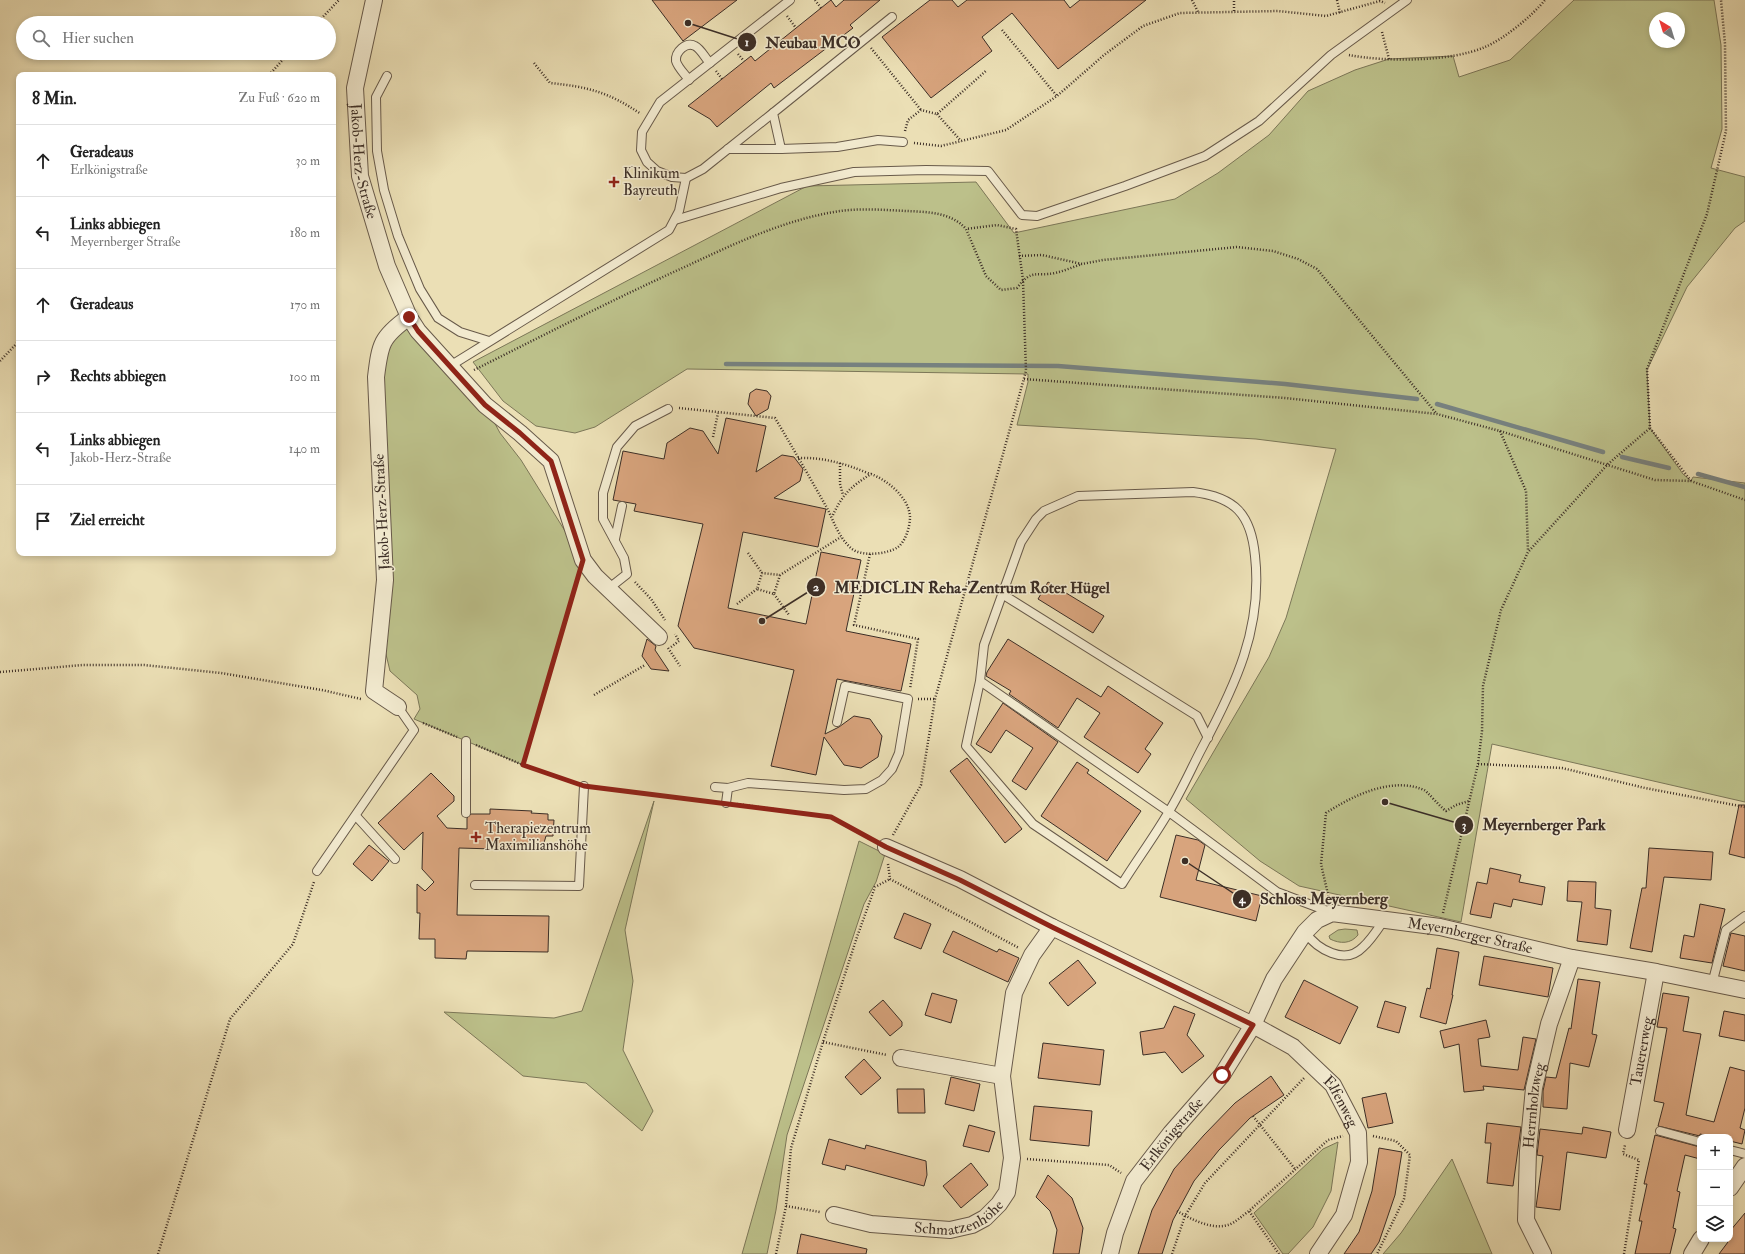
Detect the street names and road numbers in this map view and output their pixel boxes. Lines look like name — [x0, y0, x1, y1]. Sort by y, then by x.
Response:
street label: Jakob-Herz-Straße — [345, 102, 382, 221]
street label: Jakob-Herz-Straße — [369, 453, 396, 572]
street label: Meyernberger Straße — [1406, 913, 1535, 958]
street label: Tauererweg — [1626, 1015, 1657, 1087]
street label: Herrnholzweg — [1519, 1060, 1549, 1149]
street label: Elfenweg — [1319, 1071, 1363, 1131]
street label: Erlkönigstraße — [1136, 1093, 1207, 1175]
street label: Schmatzenhöhe — [913, 1196, 1007, 1240]

